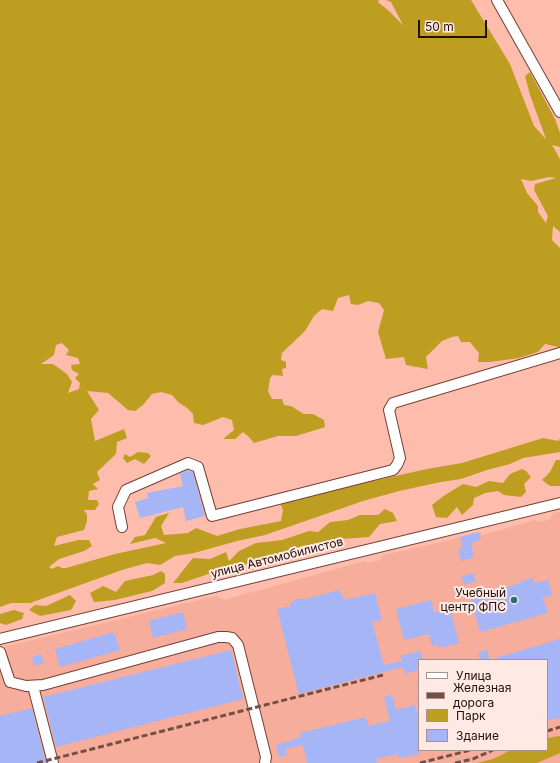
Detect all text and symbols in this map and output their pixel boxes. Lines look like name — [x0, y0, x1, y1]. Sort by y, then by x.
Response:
scale bar — [420, 12, 489, 38]
text: 50 m — [425, 19, 454, 34]
street label: улица Автомобилистов — [209, 535, 345, 581]
place label: Учебный центр ФПС — [441, 586, 506, 614]
marker: Учебный центр ФПС — [509, 595, 519, 605]
legend — [418, 659, 548, 751]
text: Улица — [456, 668, 491, 683]
text: Железная дорога — [453, 680, 511, 710]
text: Парк — [456, 708, 486, 723]
text: Здание — [456, 728, 499, 743]

